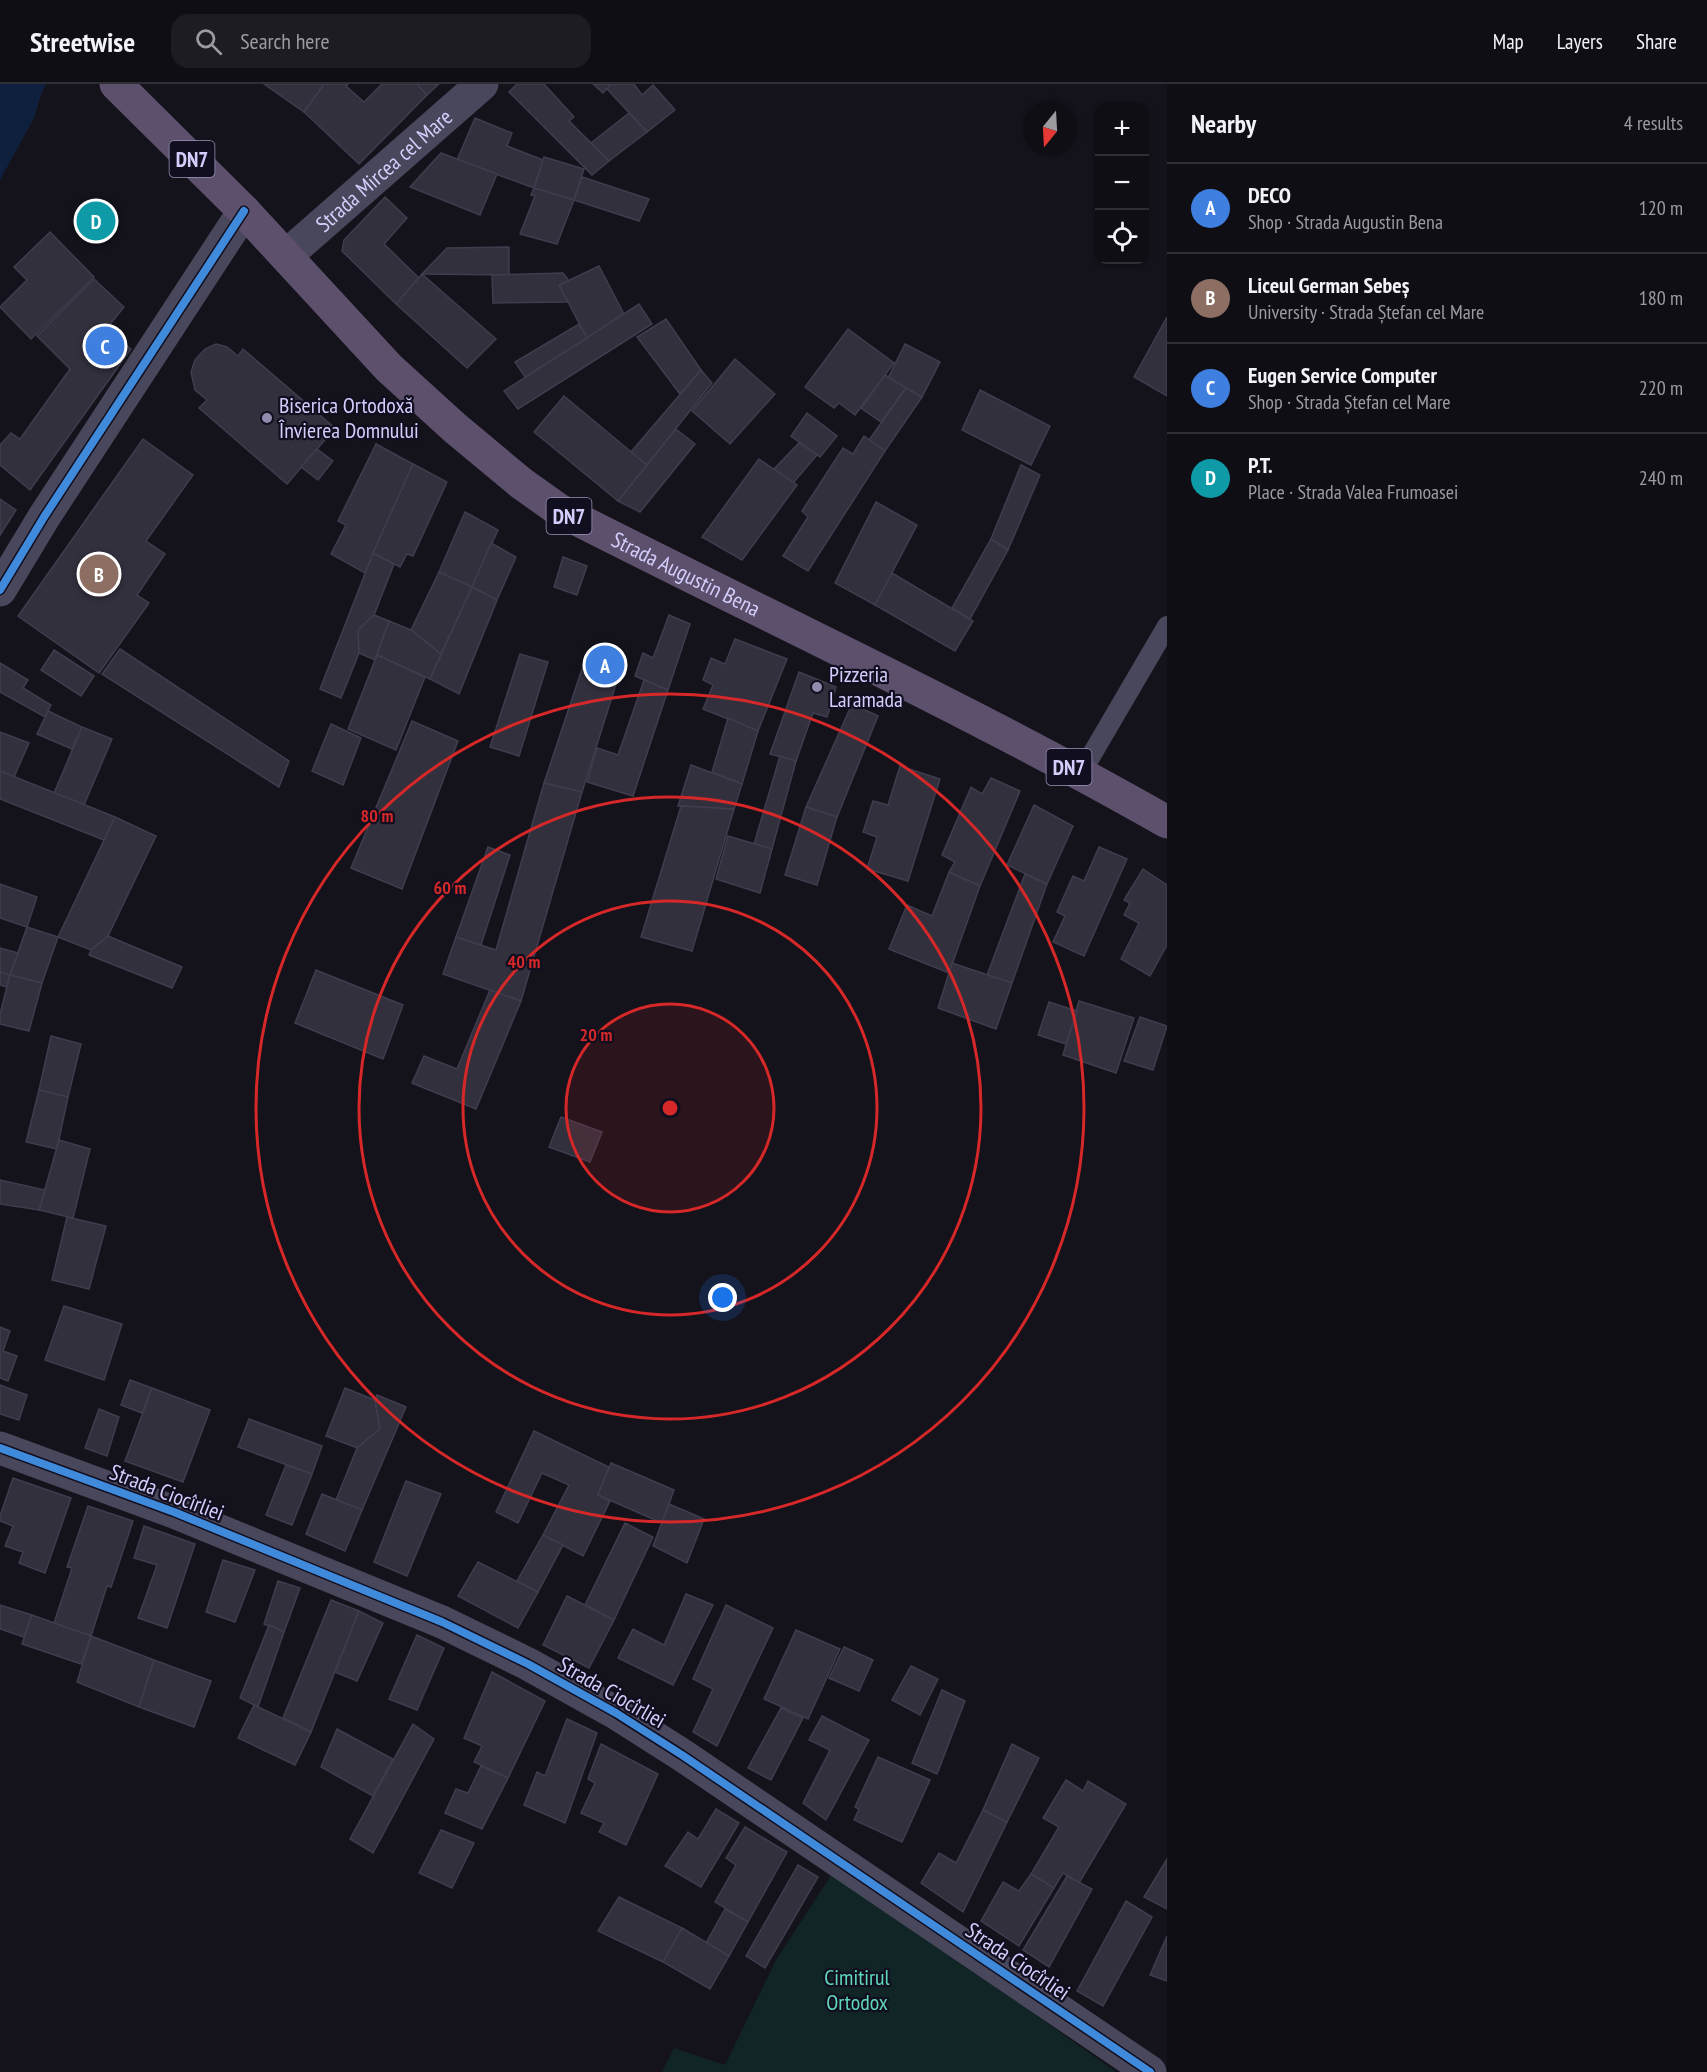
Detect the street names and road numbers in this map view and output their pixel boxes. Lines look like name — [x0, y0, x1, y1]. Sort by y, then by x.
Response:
street label: Strada Mircea cel Mare — [310, 103, 458, 238]
road number: DN7 — [170, 141, 214, 177]
road number: DN7 — [546, 498, 592, 534]
street label: Strada Augustin Bena — [607, 525, 765, 623]
road number: DN7 — [1046, 749, 1092, 785]
street label: Strada Ciocîrliei — [106, 1457, 228, 1527]
street label: Strada Ciocîrliei — [553, 1650, 671, 1734]
street label: Strada Ciocîrliei — [960, 1916, 1076, 2006]

